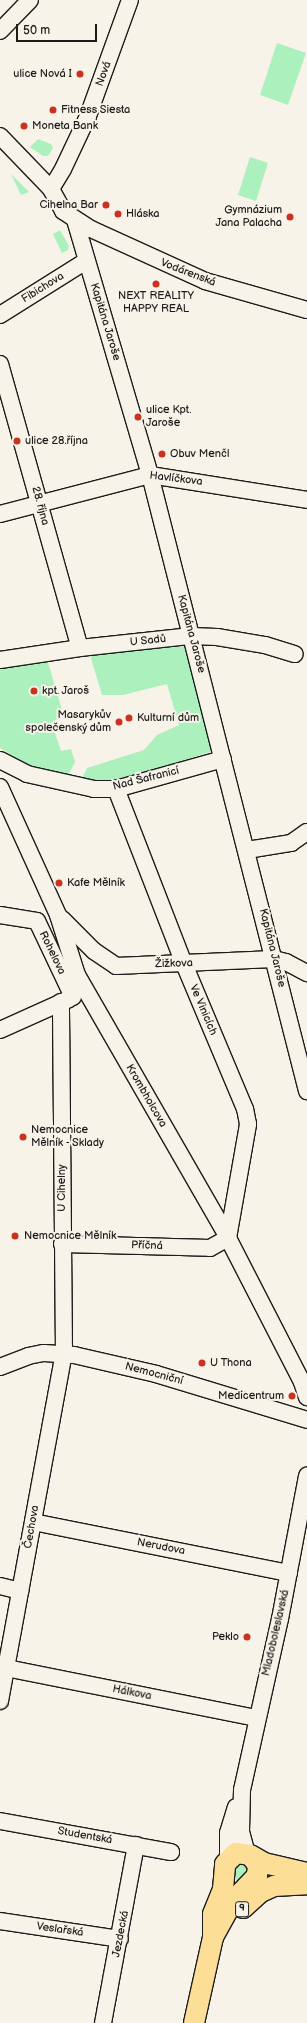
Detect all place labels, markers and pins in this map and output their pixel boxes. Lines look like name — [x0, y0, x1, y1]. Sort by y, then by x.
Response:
place label: ulice Nová I — [13, 67, 72, 81]
marker: ulice Nová I — [75, 69, 85, 79]
place label: Fitness Siesta — [61, 103, 131, 117]
marker: Fitness Siesta — [48, 105, 58, 115]
place label: Moneta Bank — [32, 119, 98, 133]
marker: Moneta Bank — [19, 121, 29, 131]
place label: Cihelna Bar — [39, 198, 98, 212]
marker: Cihelna Bar — [101, 200, 111, 210]
place label: Gymnázium Jana Palacha — [215, 204, 282, 230]
place label: Hláska — [126, 207, 160, 221]
marker: Hláska — [113, 209, 123, 219]
marker: Gymnázium Jana Palacha — [285, 212, 295, 222]
marker: NEXT REALITY HAPPY REAL — [151, 279, 161, 289]
place label: NEXT REALITY HAPPY REAL — [118, 290, 194, 316]
place label: ulice Kpt. Jaroše — [146, 404, 191, 430]
marker: ulice Kpt. Jaroše — [133, 412, 143, 422]
place label: ulice 28.října — [25, 434, 88, 448]
marker: ulice 28.října — [12, 436, 22, 446]
place label: Obuv Menčl — [170, 447, 229, 461]
marker: Obuv Menčl — [157, 449, 167, 459]
place label: kpt. Jaroš — [42, 684, 90, 698]
marker: kpt. Jaroš — [29, 686, 39, 696]
place label: Masarykův společenský dům — [25, 709, 111, 735]
place label: Kulturní dům — [137, 711, 199, 725]
marker: Kulturní dům — [124, 713, 134, 723]
marker: Masarykův společenský dům — [114, 717, 124, 727]
place label: Kafe Mělník — [67, 876, 125, 890]
marker: Kafe Mělník — [54, 878, 64, 888]
place label: Nemocnice Mělník - Sklady — [31, 1124, 105, 1150]
marker: Nemocnice Mělník - Sklady — [18, 1132, 28, 1142]
place label: Nemocnice Mělník — [24, 1229, 116, 1243]
marker: Nemocnice Mělník — [9, 1230, 21, 1242]
place label: U Thona — [210, 1356, 252, 1370]
marker: U Thona — [197, 1358, 207, 1368]
place label: Medicentrum — [218, 1389, 284, 1403]
marker: Medicentrum — [287, 1391, 297, 1401]
place label: Peklo — [212, 1630, 239, 1644]
marker: Peklo — [242, 1632, 252, 1642]

